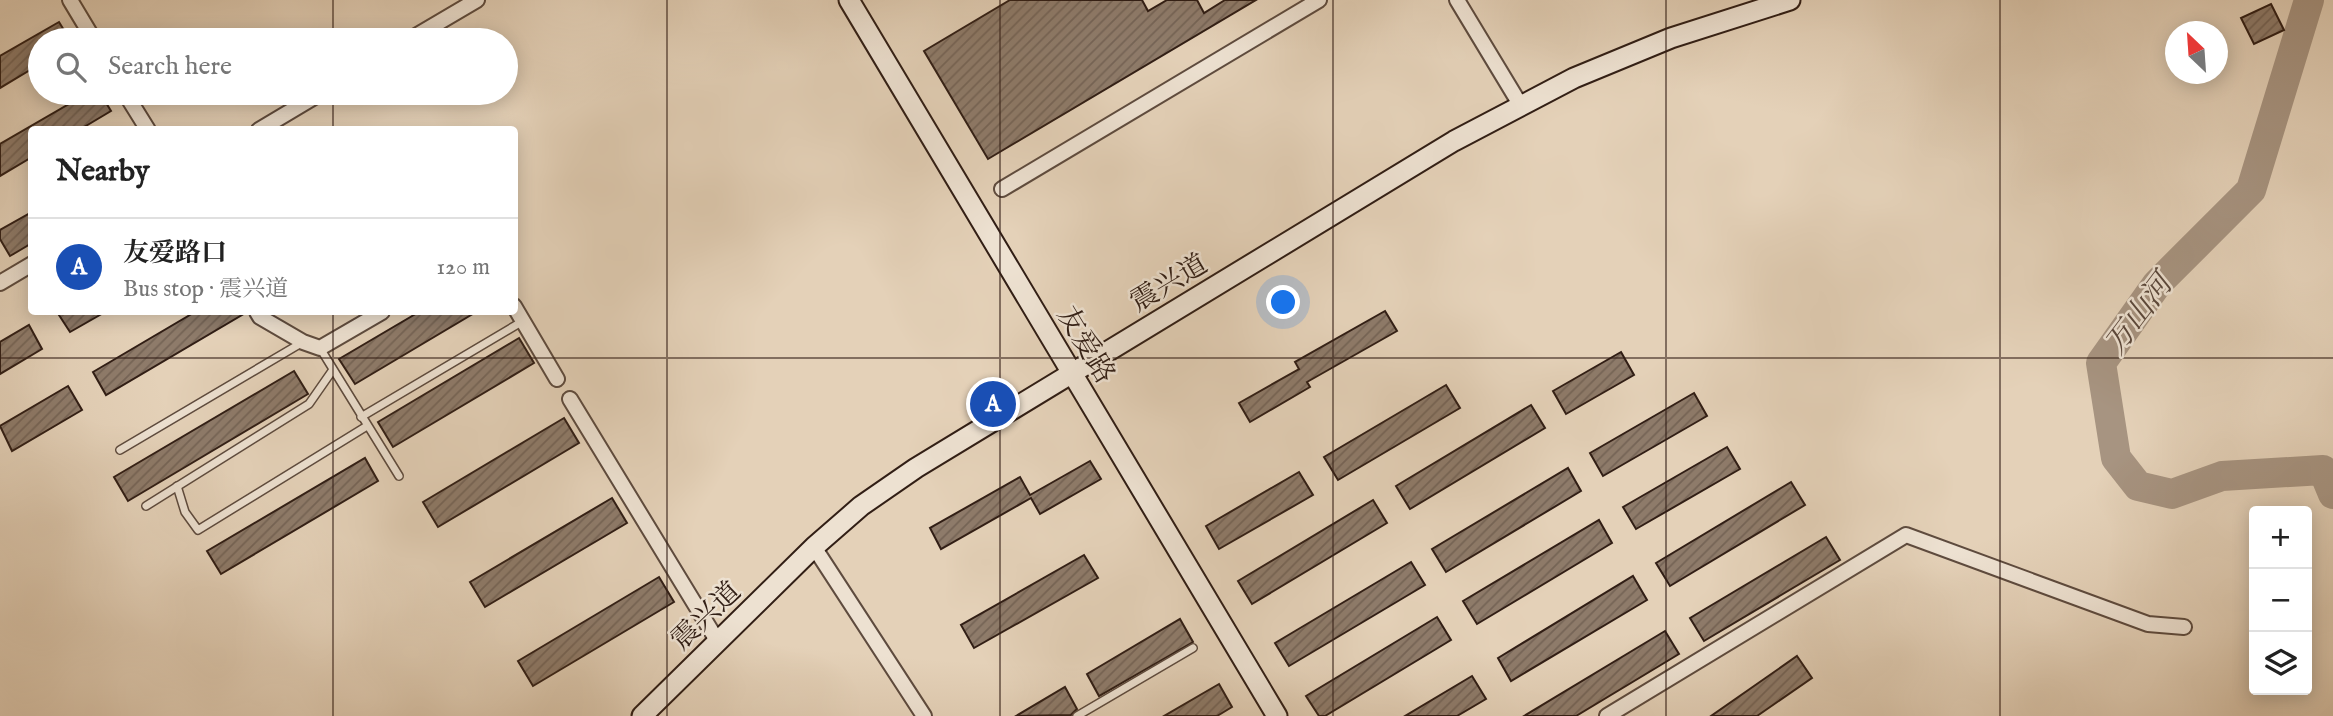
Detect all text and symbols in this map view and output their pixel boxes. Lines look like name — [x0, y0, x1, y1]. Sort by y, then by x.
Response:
north arrow — [2165, 21, 2228, 84]
search box — [28, 28, 518, 105]
icon: search — [52, 48, 90, 86]
text: Search here — [108, 50, 232, 83]
text: Nearby — [56, 153, 149, 191]
text: 友爱路口 — [123, 237, 227, 270]
street label: 震兴道 — [1124, 248, 1214, 321]
text: A — [71, 253, 87, 282]
text: 120 m — [437, 253, 490, 282]
water label: 万山河 — [2097, 264, 2185, 363]
text: Bus stop · 震兴道 — [123, 275, 288, 304]
your location — [1266, 285, 1300, 319]
street label: 友爱路 — [1048, 300, 1121, 390]
pin: A — [970, 378, 1016, 430]
map controls — [2249, 506, 2312, 695]
button: + — [2249, 506, 2312, 569]
button: − — [2249, 569, 2312, 632]
street label: 震兴道 — [664, 575, 749, 659]
button: layers — [2249, 632, 2312, 695]

